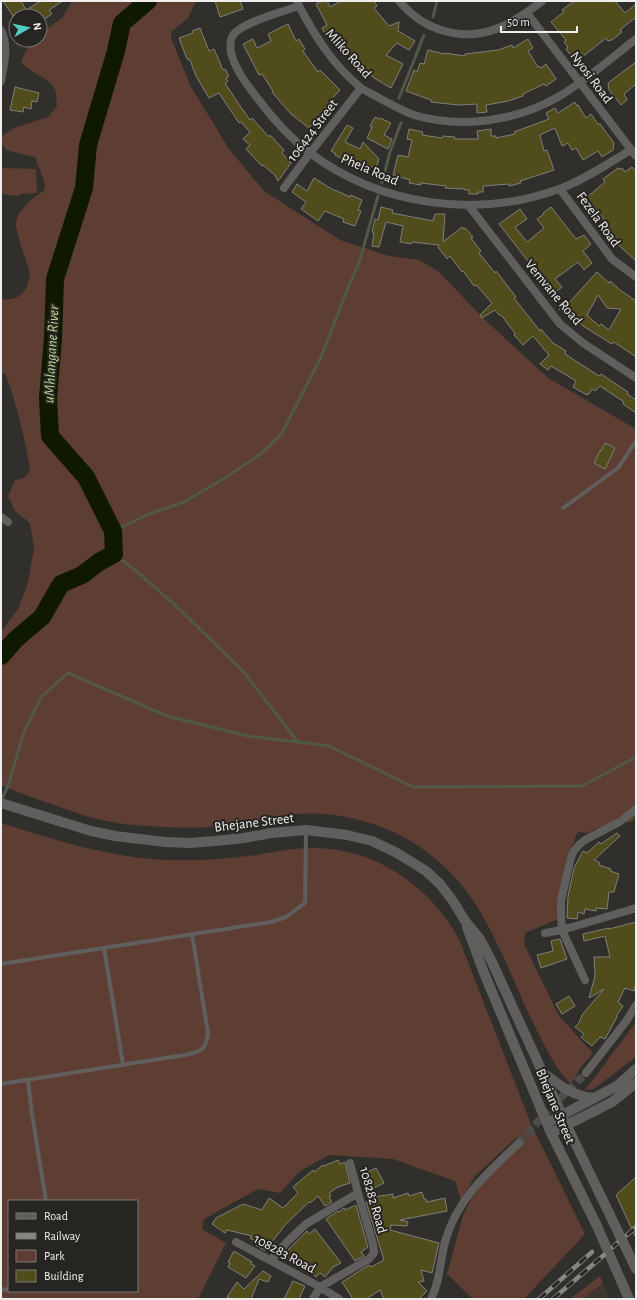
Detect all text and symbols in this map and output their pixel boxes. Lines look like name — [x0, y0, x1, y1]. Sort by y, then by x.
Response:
north arrow — [8, 8, 48, 48]
scale bar — [501, 8, 577, 34]
text: 50 m — [507, 16, 530, 28]
text: N — [31, 22, 43, 31]
street label: Mliko Road — [323, 26, 374, 81]
street label: Nyosi Road — [567, 49, 615, 106]
street label: 106424 Street — [285, 96, 341, 164]
street label: Phela Road — [339, 152, 400, 188]
street label: Fezela Road — [574, 190, 623, 250]
street label: Vemvane Road — [522, 257, 584, 328]
water label: uMhlangane River — [41, 303, 62, 404]
street label: Bhejane Street — [213, 811, 295, 835]
street label: Bhejane Street — [533, 1067, 577, 1147]
street label: 108282 Road — [357, 1165, 389, 1235]
legend — [8, 1200, 138, 1292]
text: Road — [44, 1210, 68, 1222]
text: Railway — [44, 1230, 80, 1243]
street label: 108283 Road — [251, 1232, 318, 1276]
text: Park — [44, 1250, 65, 1262]
text: Building — [44, 1270, 84, 1282]

